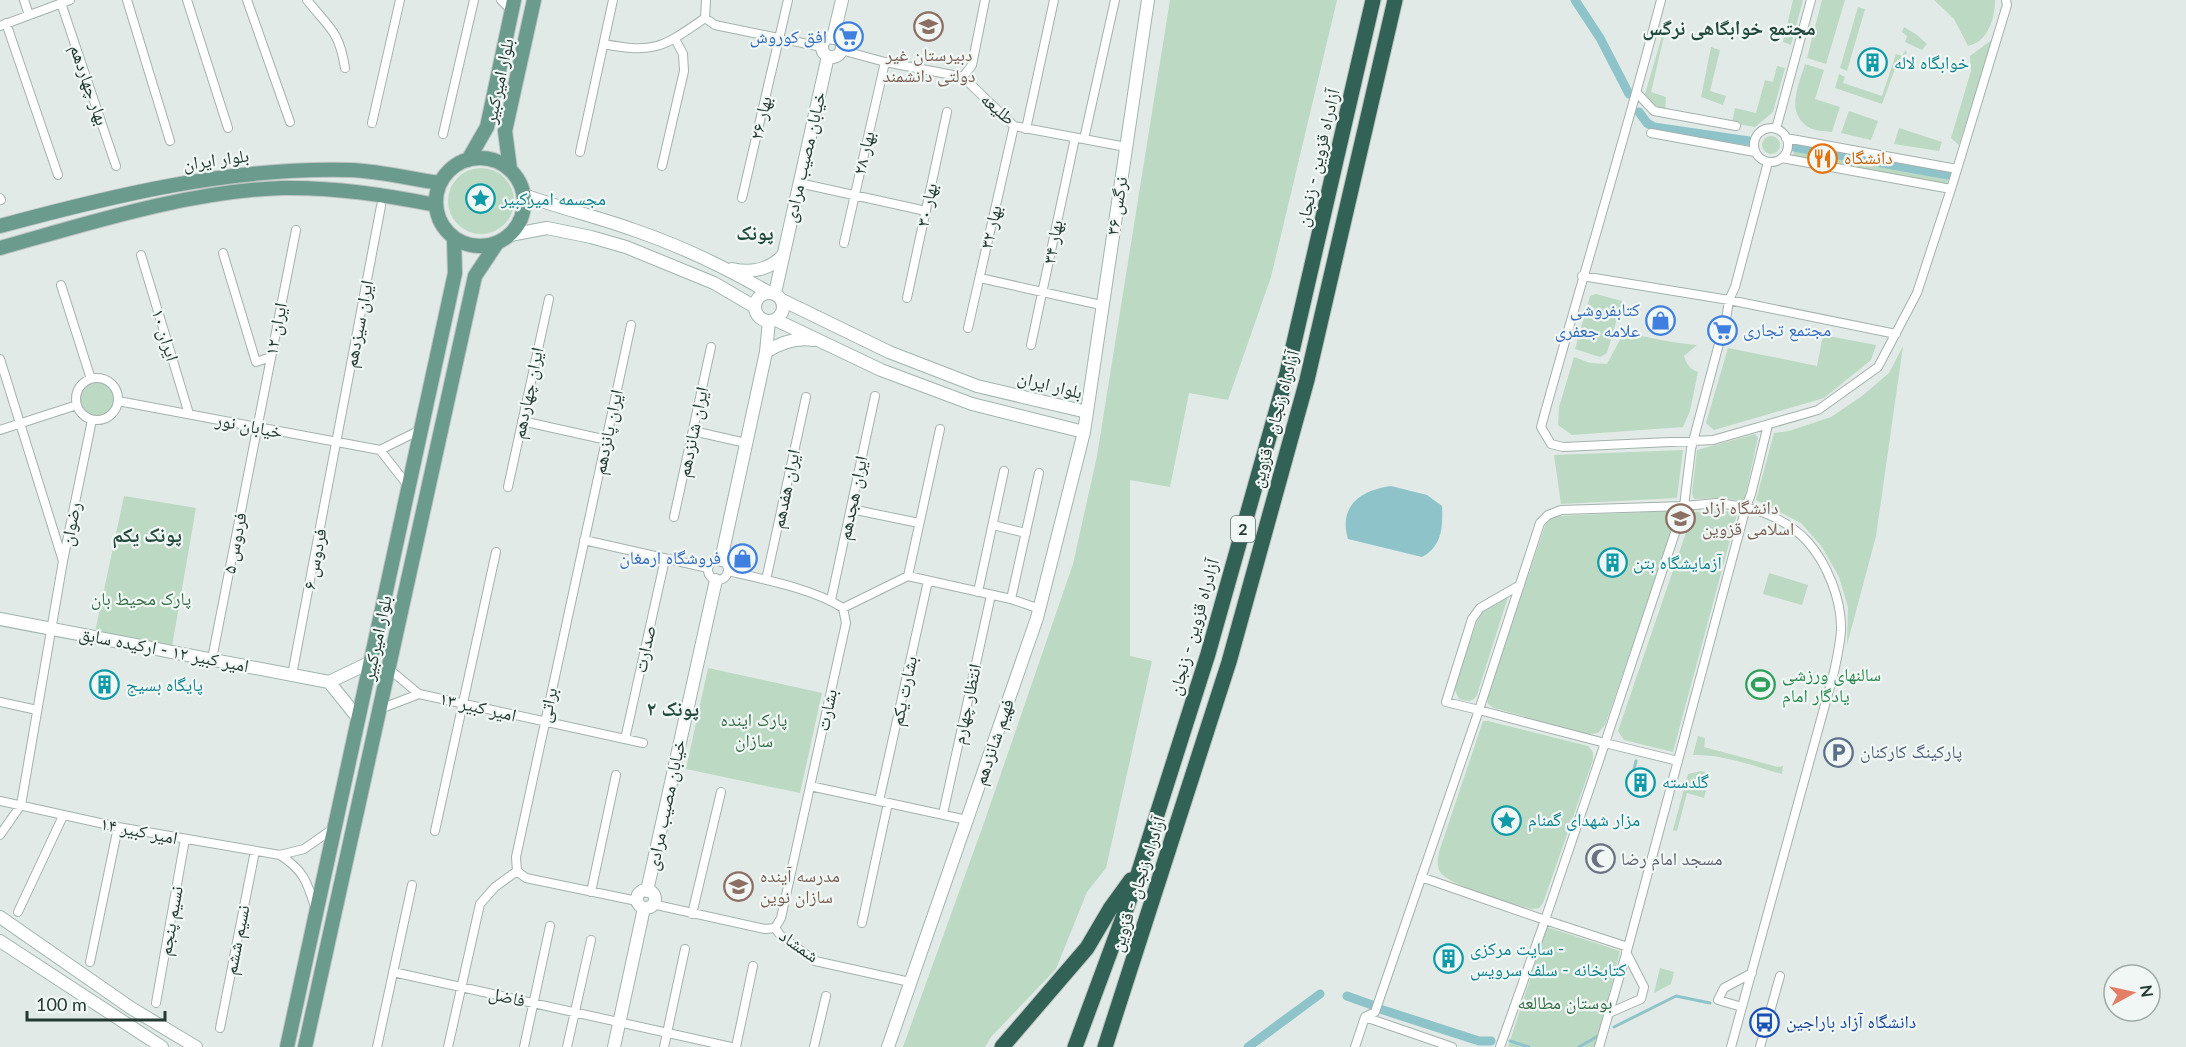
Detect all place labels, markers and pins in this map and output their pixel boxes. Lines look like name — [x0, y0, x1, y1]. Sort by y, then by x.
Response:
school or university icon: دبیرستان غیر دولتی دانشمند — [913, 10, 945, 42]
supermarket icon: افق کوروش — [832, 21, 864, 53]
place label: افق کوروش — [749, 25, 827, 48]
place label: دبیرستان غیر دولتی دانشمند — [883, 43, 976, 87]
building icon: خوابگاه لاله — [1857, 47, 1889, 79]
place label: خوابگاه لاله — [1894, 51, 1969, 74]
restaurant icon: دانشگاه — [1807, 142, 1839, 174]
place label: دانشگاه — [1844, 146, 1893, 168]
place icon: مجسمه امیرکبیر — [464, 183, 496, 215]
place label: مجسمه امیرکبیر — [500, 187, 606, 210]
place label: کتابفروشی علامه جعفری — [1555, 298, 1641, 342]
shop icon: کتابفروشی علامه جعفری — [1645, 304, 1677, 336]
supermarket icon: مجتمع تجاری — [1706, 314, 1738, 346]
place label: مجتمع تجاری — [1743, 318, 1831, 342]
place label: دانشگاه آزاد اسلامی قزوین — [1702, 496, 1794, 540]
school or university icon: دانشگاه آزاد اسلامی قزوین — [1665, 502, 1697, 534]
shop icon: فروشگاه ارمغان — [726, 542, 758, 574]
place label: فروشگاه ارمغان — [619, 546, 721, 569]
building icon: آزمایشگاه بتن — [1596, 547, 1628, 579]
place label: آزمایشگاه بتن — [1633, 551, 1722, 574]
place label: سالنهای ورزشی یادگار امام — [1782, 663, 1881, 708]
building icon: پایگاه بسیج — [89, 669, 121, 701]
sports icon: سالنهای ورزشی یادگار امام — [1745, 669, 1777, 701]
place label: پایگاه بسیج — [126, 673, 203, 697]
parking icon: پارکینگ کارکنان — [1823, 736, 1855, 768]
place label: پارکینگ کارکنان — [1860, 740, 1962, 763]
building icon: گلدسته — [1625, 766, 1657, 798]
place label: گلدسته — [1662, 770, 1709, 792]
place icon: مزار شهدای گمنام — [1491, 804, 1523, 836]
place label: مزار شهدای گمنام — [1528, 808, 1640, 832]
mosque icon: مسجد امام رضا — [1584, 843, 1616, 875]
place label: مسجد امام رضا — [1621, 847, 1722, 871]
place label: مدرسه آینده سازان نوین — [760, 864, 840, 908]
school or university icon: مدرسه آینده سازان نوین — [723, 870, 755, 902]
place label: سایت مرکزی - کتابخانه - سلف سرویس — [1470, 937, 1627, 981]
building icon: سایت مرکزی - کتابخانه - سلف سرویس — [1433, 943, 1465, 975]
bus stop icon: دانشگاه آزاد باراجین — [1749, 1006, 1781, 1038]
place label: دانشگاه آزاد باراجین — [1786, 1010, 1916, 1033]

